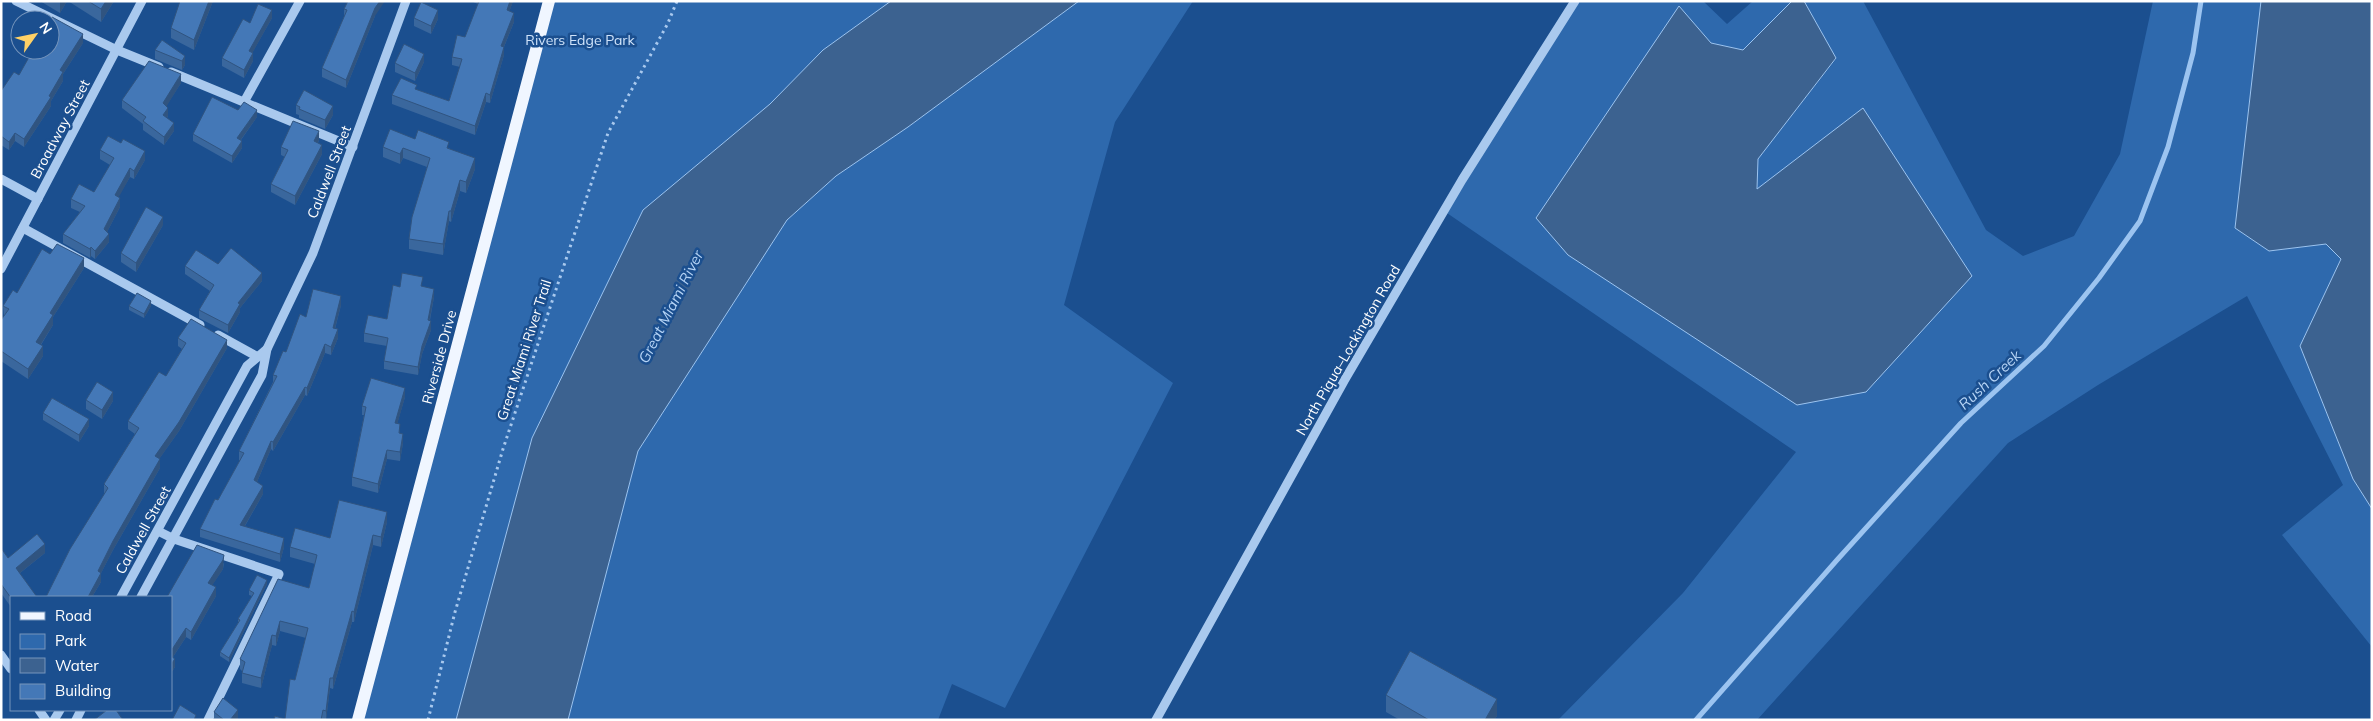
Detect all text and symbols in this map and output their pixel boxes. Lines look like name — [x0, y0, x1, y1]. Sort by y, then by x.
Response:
north arrow — [10, 10, 60, 60]
text: N — [35, 19, 56, 37]
park label: Rivers Edge Park — [525, 31, 635, 49]
street label: Broadway Street — [26, 76, 94, 182]
street label: Caldwell Street — [303, 123, 355, 221]
water label: Great Miami River — [634, 247, 707, 366]
street label: North Piqua–Lockington Road — [1292, 262, 1404, 438]
street label: Great Miami River Trail — [493, 277, 555, 423]
street label: Riverside Drive — [418, 308, 460, 406]
water label: Rush Creek — [1954, 345, 2026, 413]
street label: Caldwell Street — [111, 483, 175, 577]
legend — [10, 596, 172, 711]
text: Road — [55, 606, 92, 625]
text: Park — [55, 631, 87, 650]
text: Water — [55, 656, 99, 675]
text: Building — [55, 681, 111, 700]

